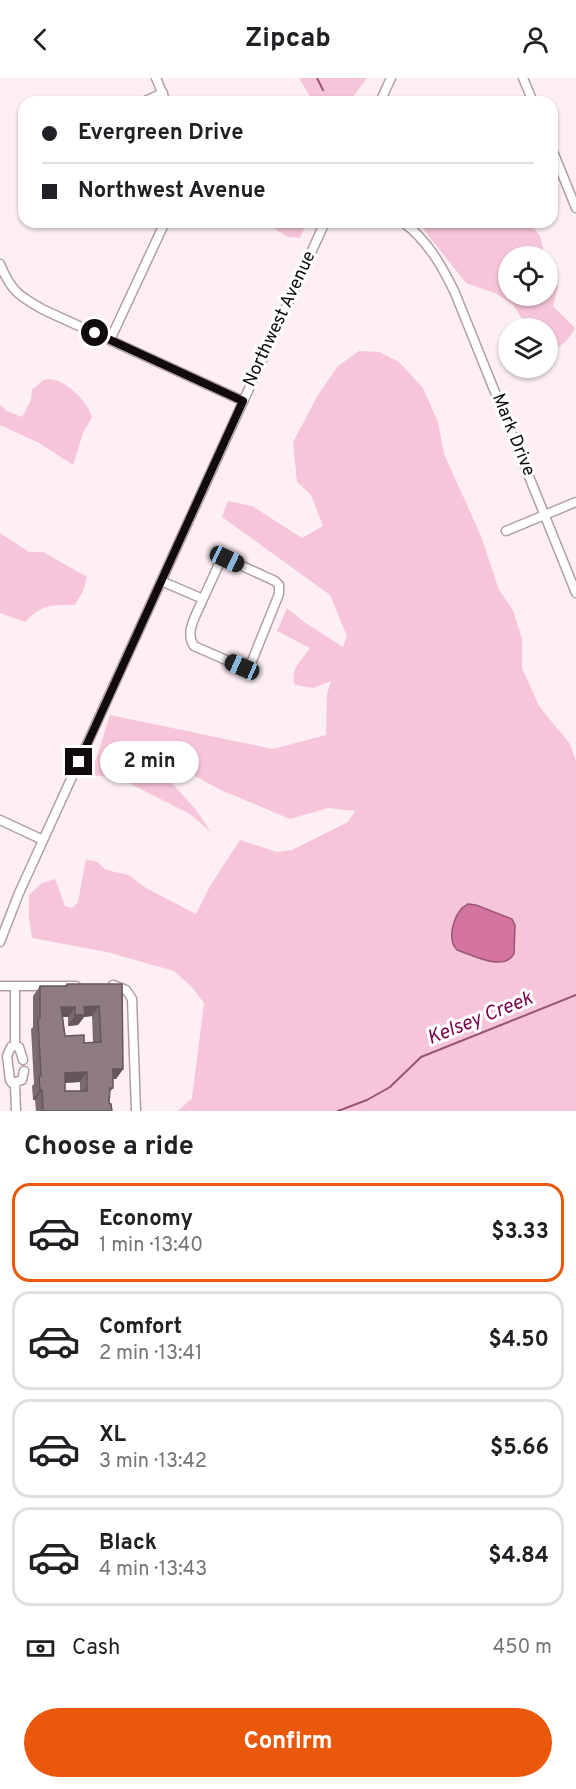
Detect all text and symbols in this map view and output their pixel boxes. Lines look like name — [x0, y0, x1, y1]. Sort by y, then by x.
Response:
text: Zipcab — [245, 22, 331, 56]
icon: back — [24, 23, 57, 56]
icon: person — [519, 23, 552, 56]
text: Evergreen Drive — [78, 120, 243, 147]
text: Northwest Avenue — [78, 178, 266, 205]
map controls — [498, 246, 558, 378]
button: locate — [498, 246, 558, 306]
street label: Northwest Avenue — [238, 247, 322, 391]
button: layers — [498, 318, 558, 378]
route start — [81, 319, 108, 346]
street label: Mark Drive — [486, 390, 540, 480]
car — [207, 543, 247, 575]
car — [222, 651, 262, 683]
callout: 2 min — [100, 741, 199, 783]
route end — [65, 748, 92, 775]
text: 2 min — [123, 749, 176, 775]
water label: Kelsey Creek — [423, 986, 537, 1052]
text: Choose a ride — [24, 1130, 194, 1164]
icon: car — [27, 1206, 81, 1260]
text: Economy — [99, 1206, 193, 1233]
text: $3.33 — [491, 1219, 549, 1246]
text: 1 min · 13:40 — [99, 1233, 203, 1259]
icon: car — [27, 1314, 81, 1368]
text: Comfort — [99, 1314, 182, 1341]
text: $4.50 — [488, 1327, 549, 1354]
text: 2 min · 13:41 — [99, 1341, 203, 1367]
icon: car — [27, 1422, 81, 1476]
text: XL — [99, 1422, 126, 1449]
text: $5.66 — [490, 1435, 549, 1462]
text: 3 min · 13:42 — [99, 1449, 207, 1475]
icon: car — [27, 1530, 81, 1584]
text: Black — [99, 1530, 157, 1557]
text: $4.84 — [488, 1543, 549, 1570]
text: 4 min · 13:43 — [99, 1557, 207, 1583]
icon: cash — [24, 1632, 57, 1665]
text: Cash — [72, 1635, 121, 1662]
text: 450 m — [493, 1635, 552, 1661]
button: Confirm — [24, 1708, 552, 1777]

